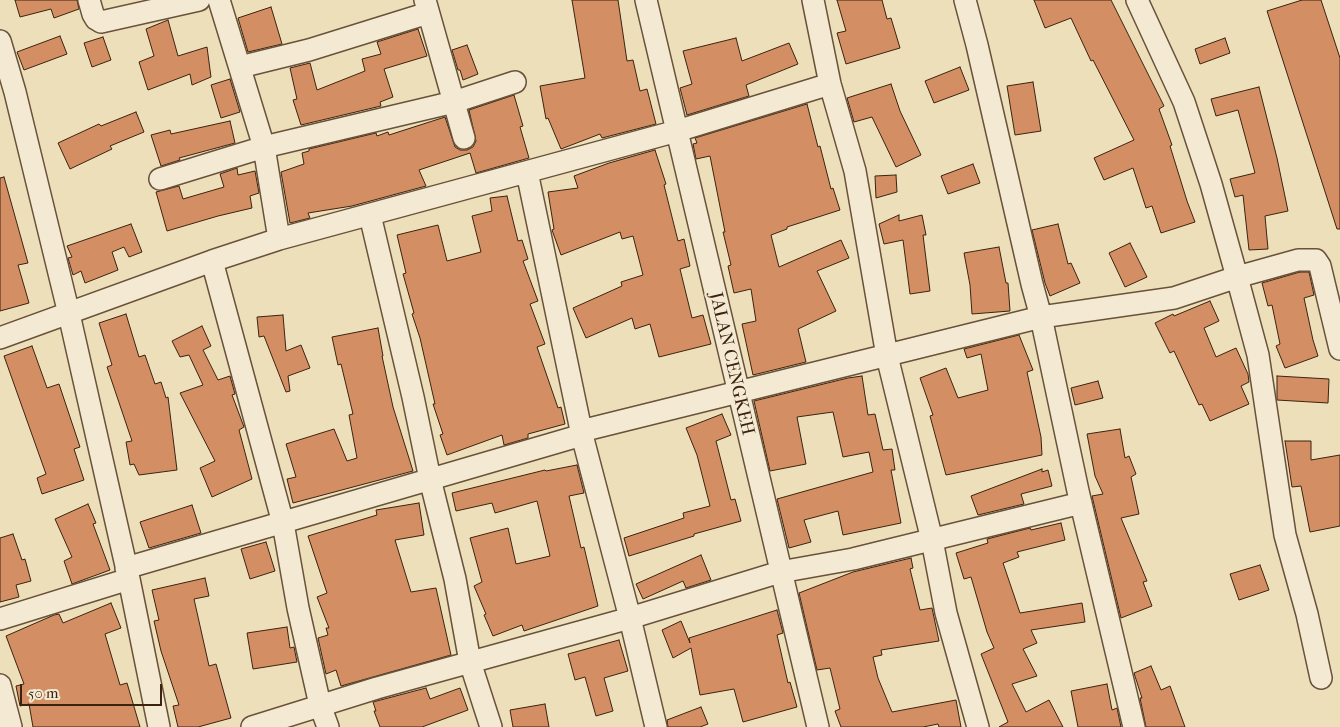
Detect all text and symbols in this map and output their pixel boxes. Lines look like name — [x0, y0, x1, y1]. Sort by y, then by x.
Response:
street label: JALAN CENGKEH — [704, 290, 758, 438]
scale bar — [22, 674, 165, 706]
text: 50 m — [28, 684, 58, 702]

